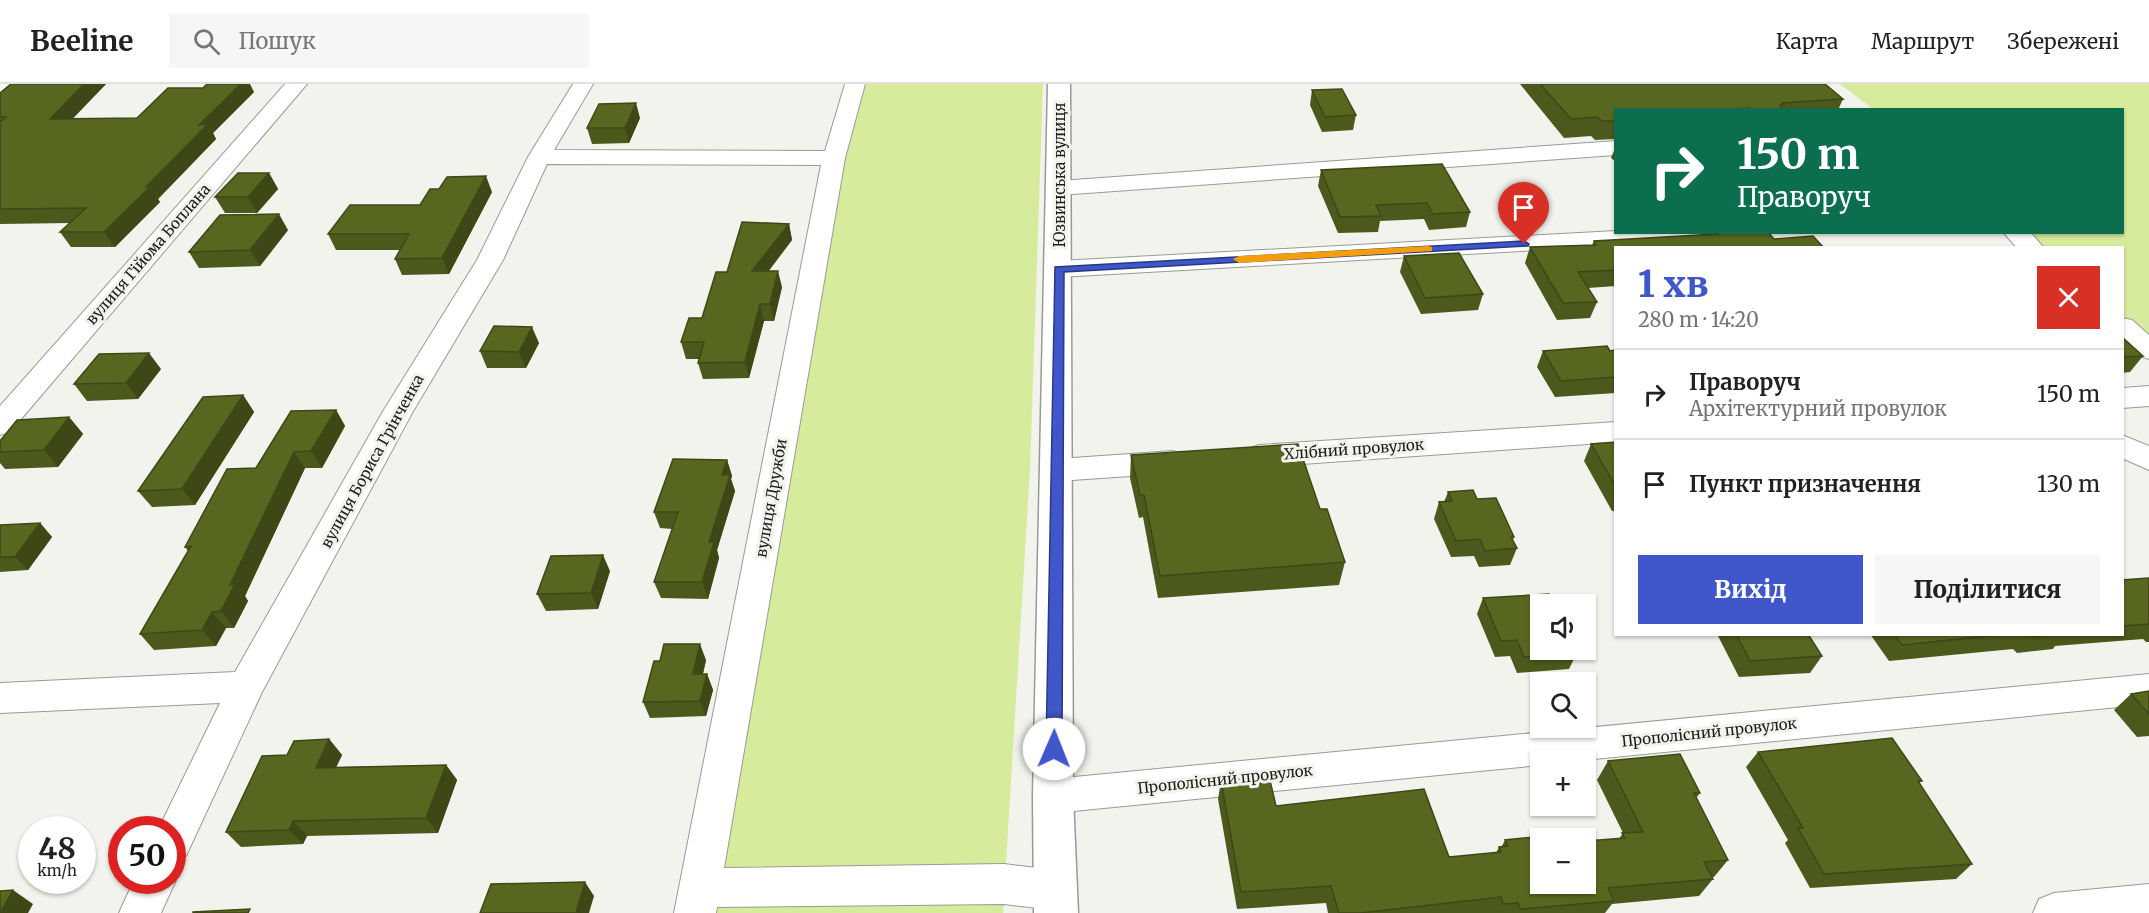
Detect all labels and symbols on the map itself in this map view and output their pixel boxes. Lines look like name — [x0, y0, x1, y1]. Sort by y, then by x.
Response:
street label: Юзвинська вулиця — [1050, 102, 1069, 248]
street label: вулиця Гійома Боплана — [82, 180, 214, 328]
pin — [1498, 182, 1549, 244]
street label: вулиця Бориса Грінченка — [316, 371, 428, 551]
street label: Хлібний провулок — [1283, 435, 1425, 463]
street label: вулиця Дружби — [751, 437, 791, 559]
street label: Прополісний провулок — [1620, 713, 1798, 751]
position arrow — [1022, 717, 1086, 781]
street label: Прополісний провулок — [1136, 760, 1314, 798]
speed limit sign: 50 — [108, 816, 186, 894]

